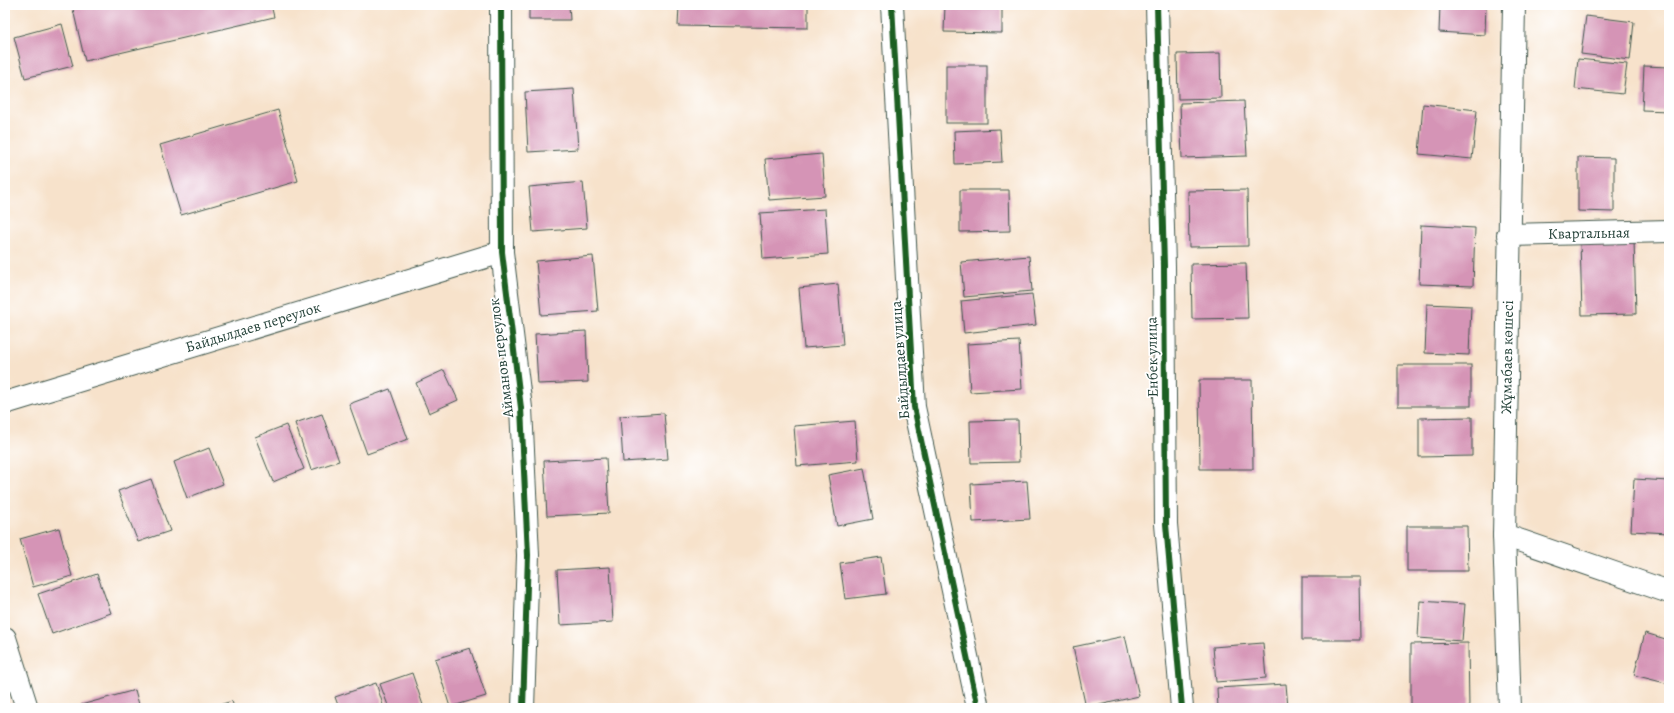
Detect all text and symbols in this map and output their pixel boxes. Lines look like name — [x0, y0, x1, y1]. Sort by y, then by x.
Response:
street label: Квартальная — [1548, 222, 1630, 244]
street label: Байдылдаев переулок — [183, 297, 323, 357]
street label: Айманов переулок — [484, 297, 518, 420]
street label: Байдылдаев улица — [886, 300, 914, 420]
street label: Жұмабаев көшесі — [1496, 300, 1518, 414]
street label: Енбек улица — [1141, 316, 1163, 398]

